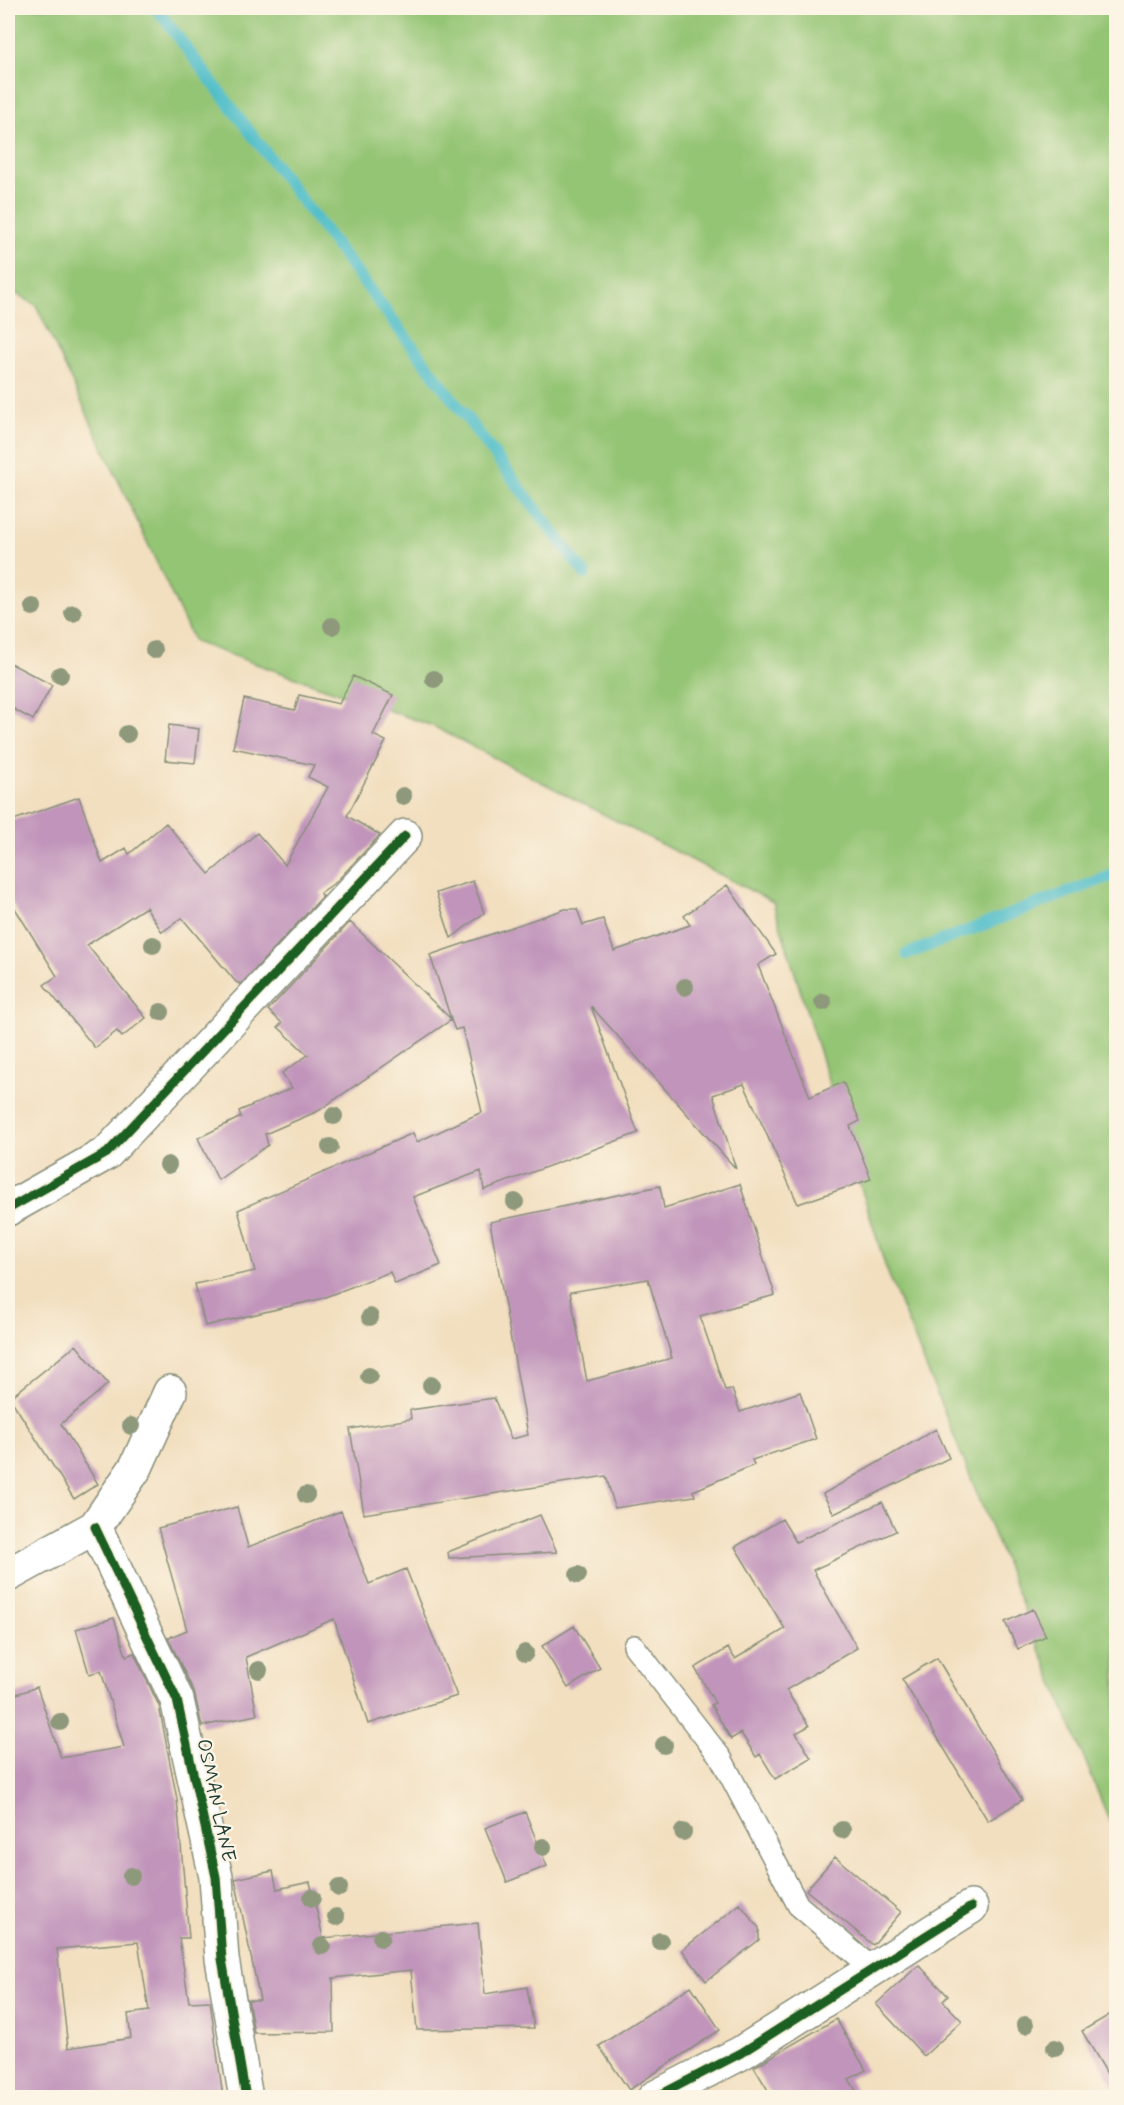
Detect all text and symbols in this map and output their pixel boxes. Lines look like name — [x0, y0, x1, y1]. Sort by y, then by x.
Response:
street label: OSMAN LANE — [189, 1736, 242, 1864]

